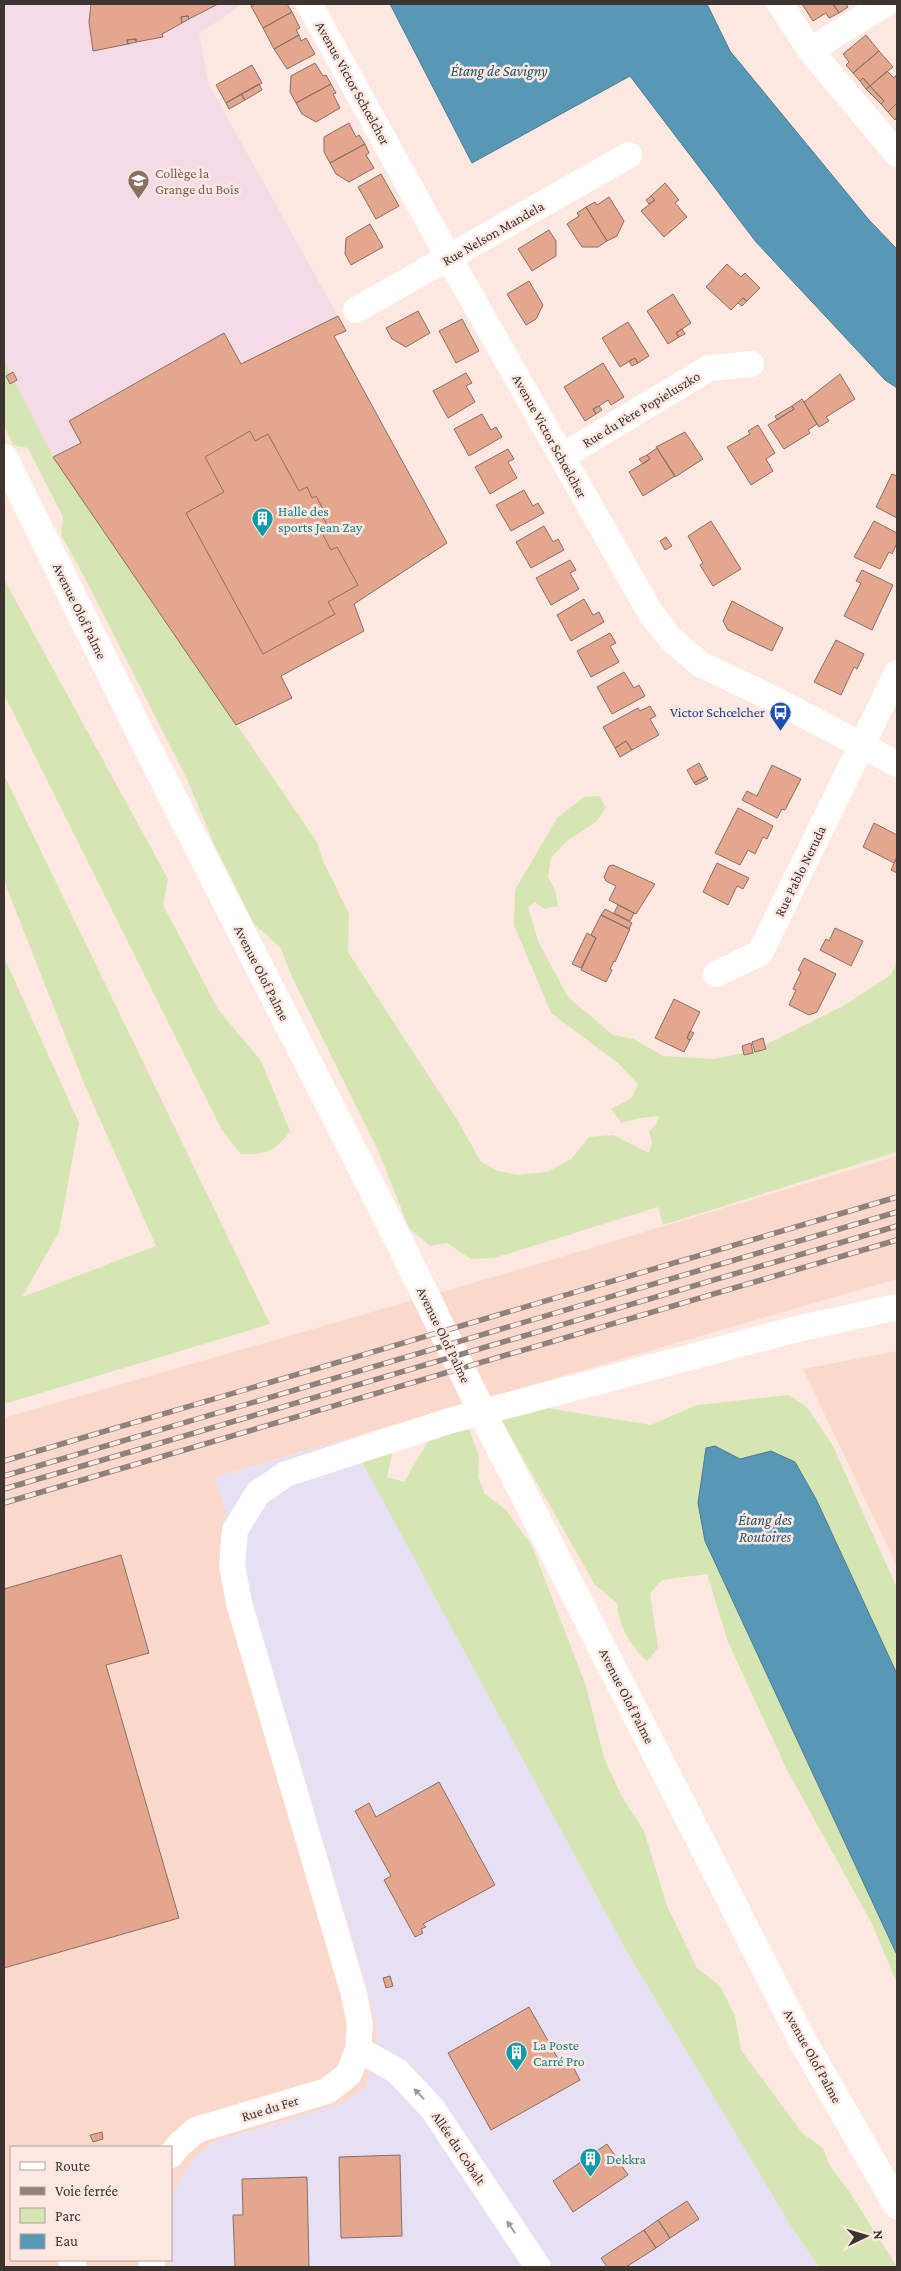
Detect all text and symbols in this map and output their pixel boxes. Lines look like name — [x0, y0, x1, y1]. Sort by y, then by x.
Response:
street label: Avenue Victor Schœlcher — [312, 18, 394, 148]
water label: Étang de Savigny — [450, 63, 548, 80]
place label: Collège la Grange du Bois — [155, 165, 239, 197]
school or university icon: Collège la Grange du Bois — [127, 169, 151, 200]
street label: Rue Nelson Mandela — [439, 197, 547, 269]
street label: Rue du Père Popieluszko — [579, 367, 703, 450]
street label: Avenue Victor Schœlcher — [509, 371, 591, 501]
place label: Halle des sports Jean Zay — [278, 503, 363, 535]
building icon: Halle des sports Jean Zay — [250, 507, 274, 538]
street label: Avenue Olof Palme — [50, 560, 110, 662]
bus stop icon: Victor Schœlcher — [769, 700, 793, 731]
place label: Victor Schœlcher — [670, 704, 765, 720]
street label: Rue Pablo Neruda — [771, 823, 829, 919]
street label: Avenue Olof Palme — [231, 923, 293, 1023]
street label: Avenue Olof Palme — [414, 1284, 474, 1386]
water label: Étang des Routoires — [738, 1512, 792, 1545]
street label: Avenue Olof Palme — [596, 1646, 658, 1746]
street label: Avenue Olof Palme — [781, 2006, 845, 2106]
place label: La Poste Carré Pro — [533, 2037, 585, 2069]
building icon: La Poste Carré Pro — [505, 2041, 529, 2072]
one-way arrow — [413, 2088, 425, 2100]
street label: Rue du Fer — [239, 2092, 301, 2124]
street label: Allée du Cobalt — [429, 2108, 490, 2188]
legend — [10, 2146, 172, 2261]
building icon: Dekkra — [578, 2147, 602, 2178]
place label: Dekkra — [606, 2151, 647, 2167]
text: Route — [55, 2158, 90, 2174]
text: Voie ferrée — [55, 2183, 119, 2199]
text: Parc — [55, 2208, 81, 2224]
north arrow — [841, 2211, 891, 2261]
one-way arrow — [506, 2220, 516, 2233]
text: N — [871, 2229, 887, 2241]
text: Eau — [55, 2233, 78, 2249]

